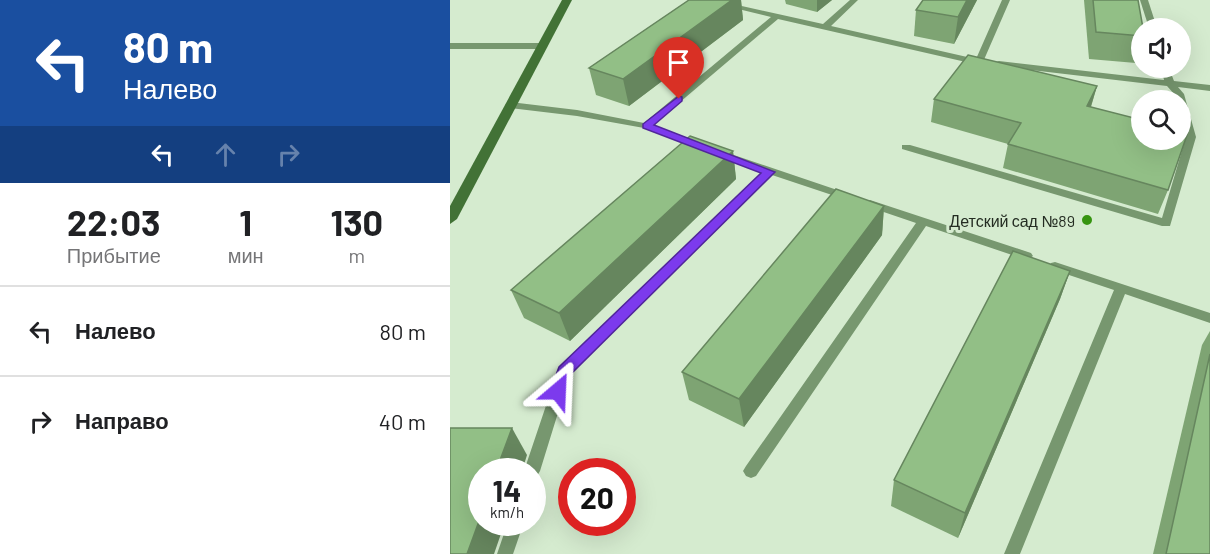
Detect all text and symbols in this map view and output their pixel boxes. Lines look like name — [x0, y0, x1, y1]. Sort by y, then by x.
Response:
map controls — [1131, 18, 1191, 150]
button: sound — [1131, 18, 1191, 78]
text: 80 m — [123, 21, 213, 71]
icon: left — [24, 24, 102, 102]
pin — [653, 37, 704, 99]
icon: arrive — [662, 46, 695, 79]
text: Налево — [123, 72, 217, 104]
button: search — [1131, 90, 1191, 150]
icon: left — [146, 138, 179, 171]
icon: ahead — [209, 138, 242, 171]
icon: right — [272, 138, 305, 171]
text: 22:03 — [67, 200, 161, 243]
text: 1 — [239, 200, 252, 243]
text: 130 — [330, 200, 383, 243]
place label: Детский сад №89 — [949, 211, 1075, 230]
marker: Детский сад №89 — [1080, 213, 1094, 227]
text: Прибытие — [67, 243, 161, 267]
text: мин — [228, 243, 264, 267]
text: m — [349, 243, 365, 267]
icon: left — [24, 315, 57, 348]
text: Налево — [75, 317, 156, 343]
text: 80 m — [380, 318, 426, 344]
position arrow — [526, 359, 590, 423]
icon: right — [24, 405, 57, 438]
text: Направо — [75, 407, 169, 433]
text: 40 m — [379, 408, 426, 434]
speed limit sign: 20 — [558, 458, 636, 536]
text: 14 — [493, 472, 521, 508]
text: km/h — [490, 503, 524, 521]

